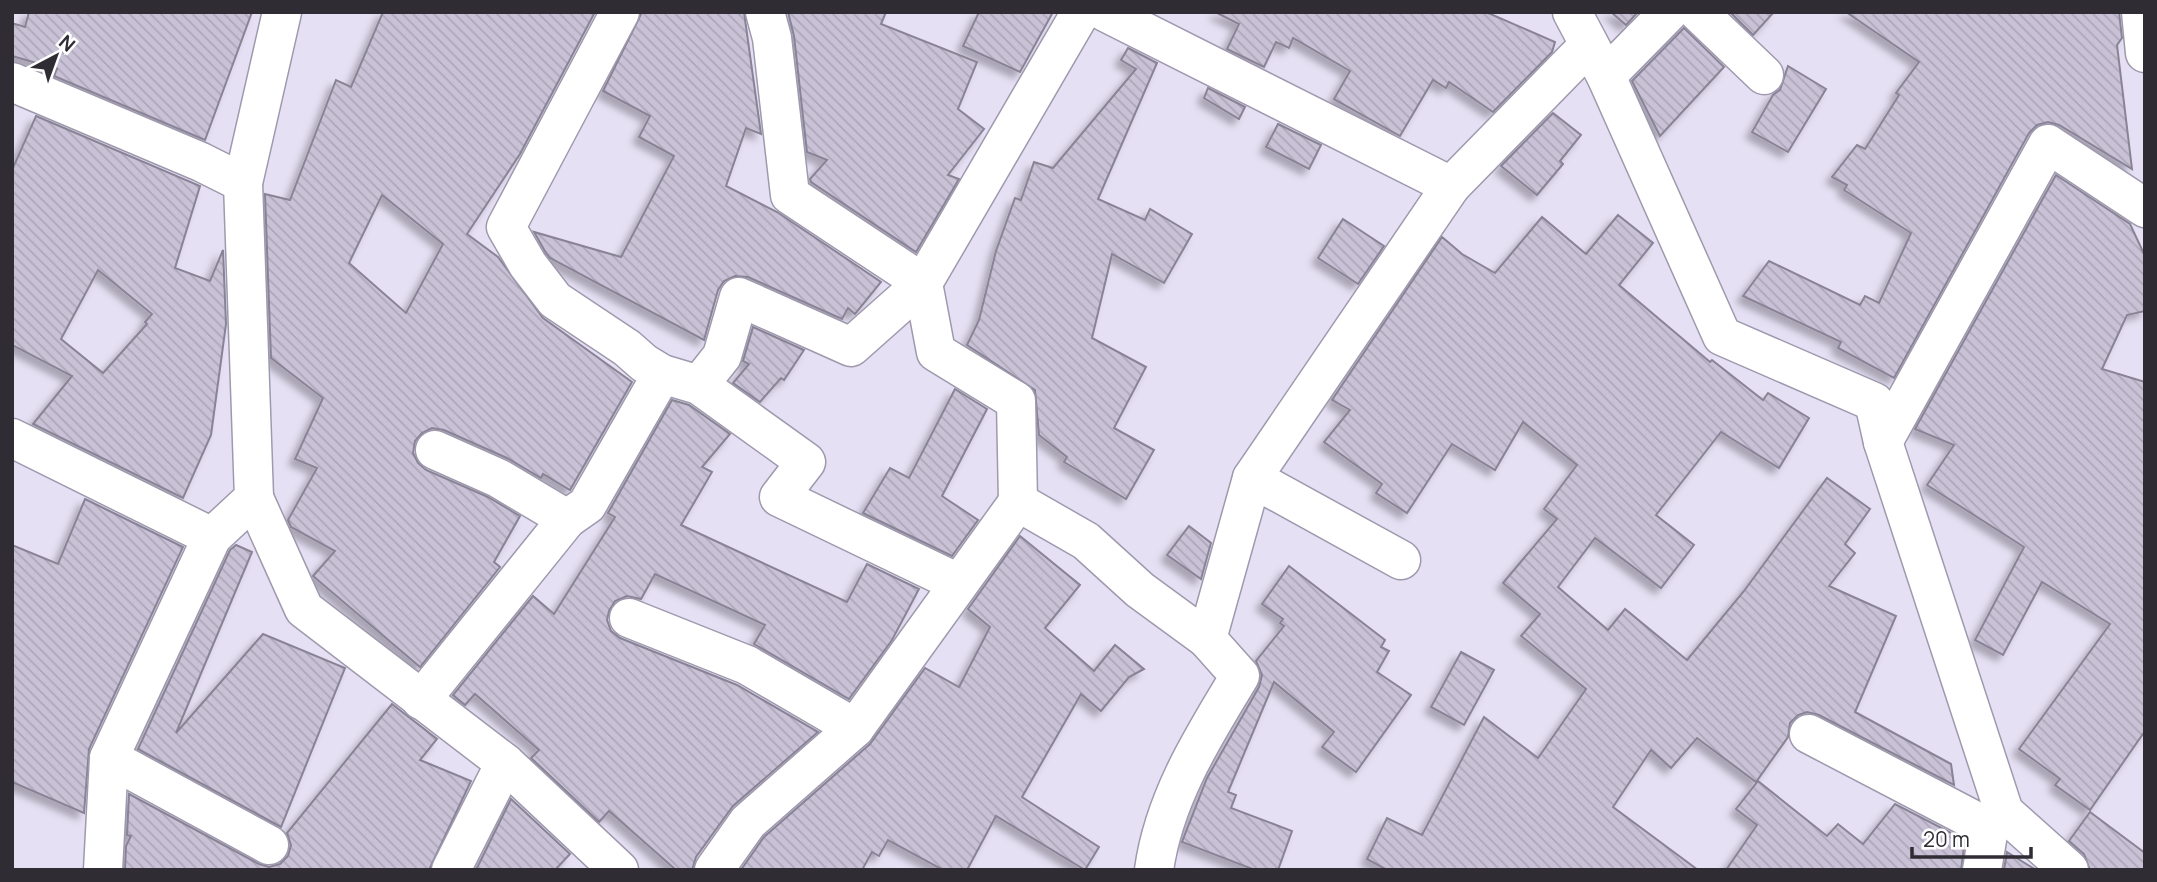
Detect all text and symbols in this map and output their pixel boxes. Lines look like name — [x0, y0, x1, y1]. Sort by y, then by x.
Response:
north arrow — [21, 21, 91, 91]
text: N — [53, 29, 81, 57]
scale bar — [1912, 816, 2031, 860]
text: 20 m — [1923, 825, 1970, 853]

